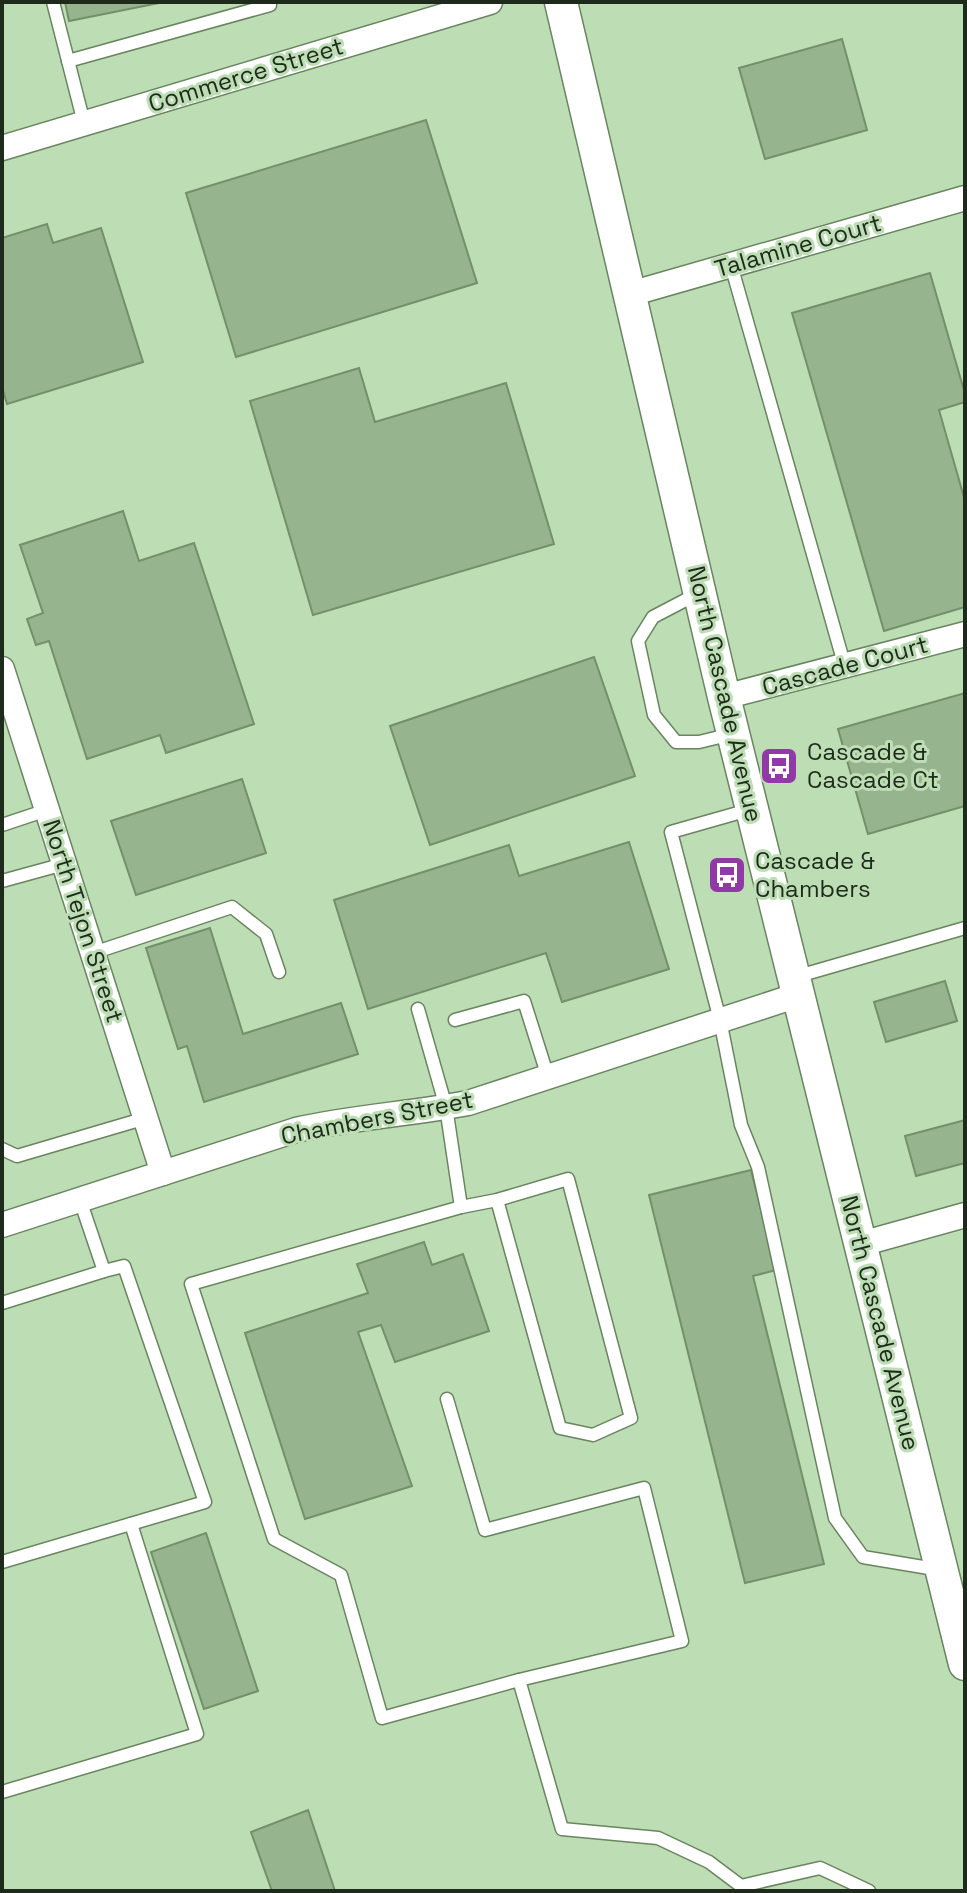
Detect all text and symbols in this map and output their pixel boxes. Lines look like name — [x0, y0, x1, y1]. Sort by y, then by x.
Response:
street label: Commerce Street — [145, 30, 347, 119]
street label: Talamine Court — [711, 207, 885, 284]
street label: North Cascade Avenue — [681, 563, 770, 825]
street label: Cascade Court — [759, 628, 931, 703]
place label: Cascade & Cascade Ct — [807, 736, 939, 795]
bus stop icon: Cascade & Cascade Ct — [758, 745, 800, 787]
street label: North Tejon Street — [36, 815, 131, 1026]
place label: Cascade & Chambers — [755, 845, 875, 904]
bus stop icon: Cascade & Chambers — [706, 854, 748, 896]
street label: Chambers Street — [278, 1084, 476, 1151]
street label: North Cascade Avenue — [834, 1192, 927, 1454]

